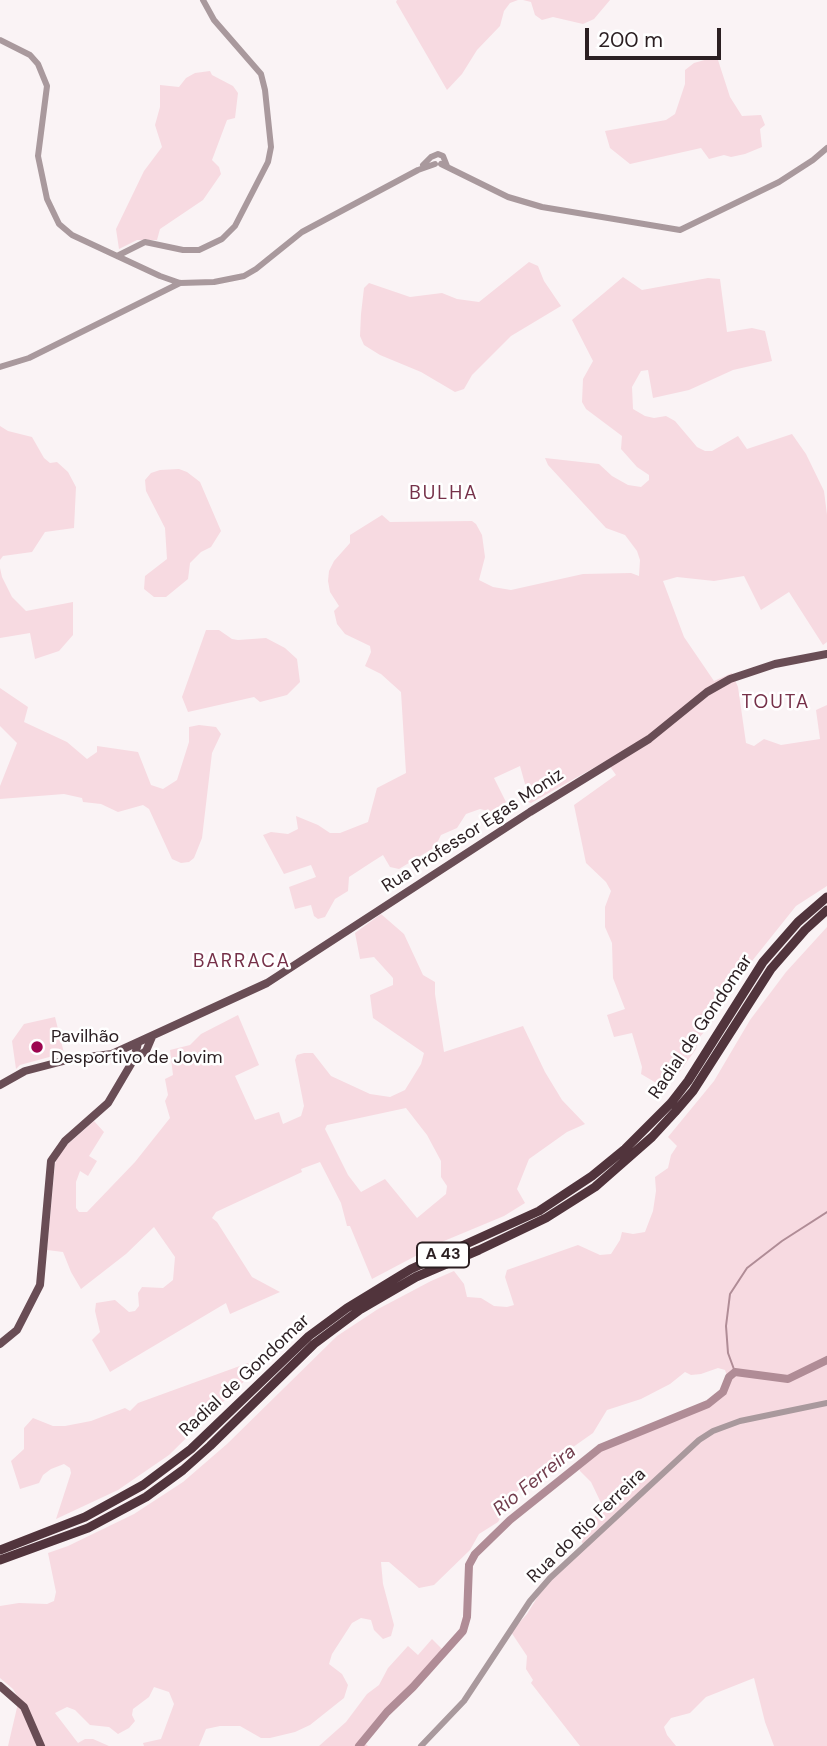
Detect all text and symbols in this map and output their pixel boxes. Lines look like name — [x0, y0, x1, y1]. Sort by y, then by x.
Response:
scale bar — [589, 14, 726, 58]
text: 200 m — [598, 26, 663, 54]
district label: BULHA — [410, 483, 478, 505]
district label: TOUTA — [742, 692, 810, 714]
street label: Rua Professor Egas Moniz — [378, 764, 568, 898]
district label: BARRACA — [194, 951, 290, 973]
street label: Radial de Gondomar — [645, 951, 757, 1103]
place label: Pavilhão Desportivo de Jovim — [51, 1026, 223, 1068]
marker: Pavilhão Desportivo de Jovim — [29, 1039, 45, 1055]
road number: A 43 — [417, 1242, 469, 1268]
street label: Radial de Gondomar — [176, 1310, 314, 1442]
water label: Rio Ferreira — [489, 1441, 581, 1521]
street label: Rua do Rio Ferreira — [523, 1464, 651, 1588]

